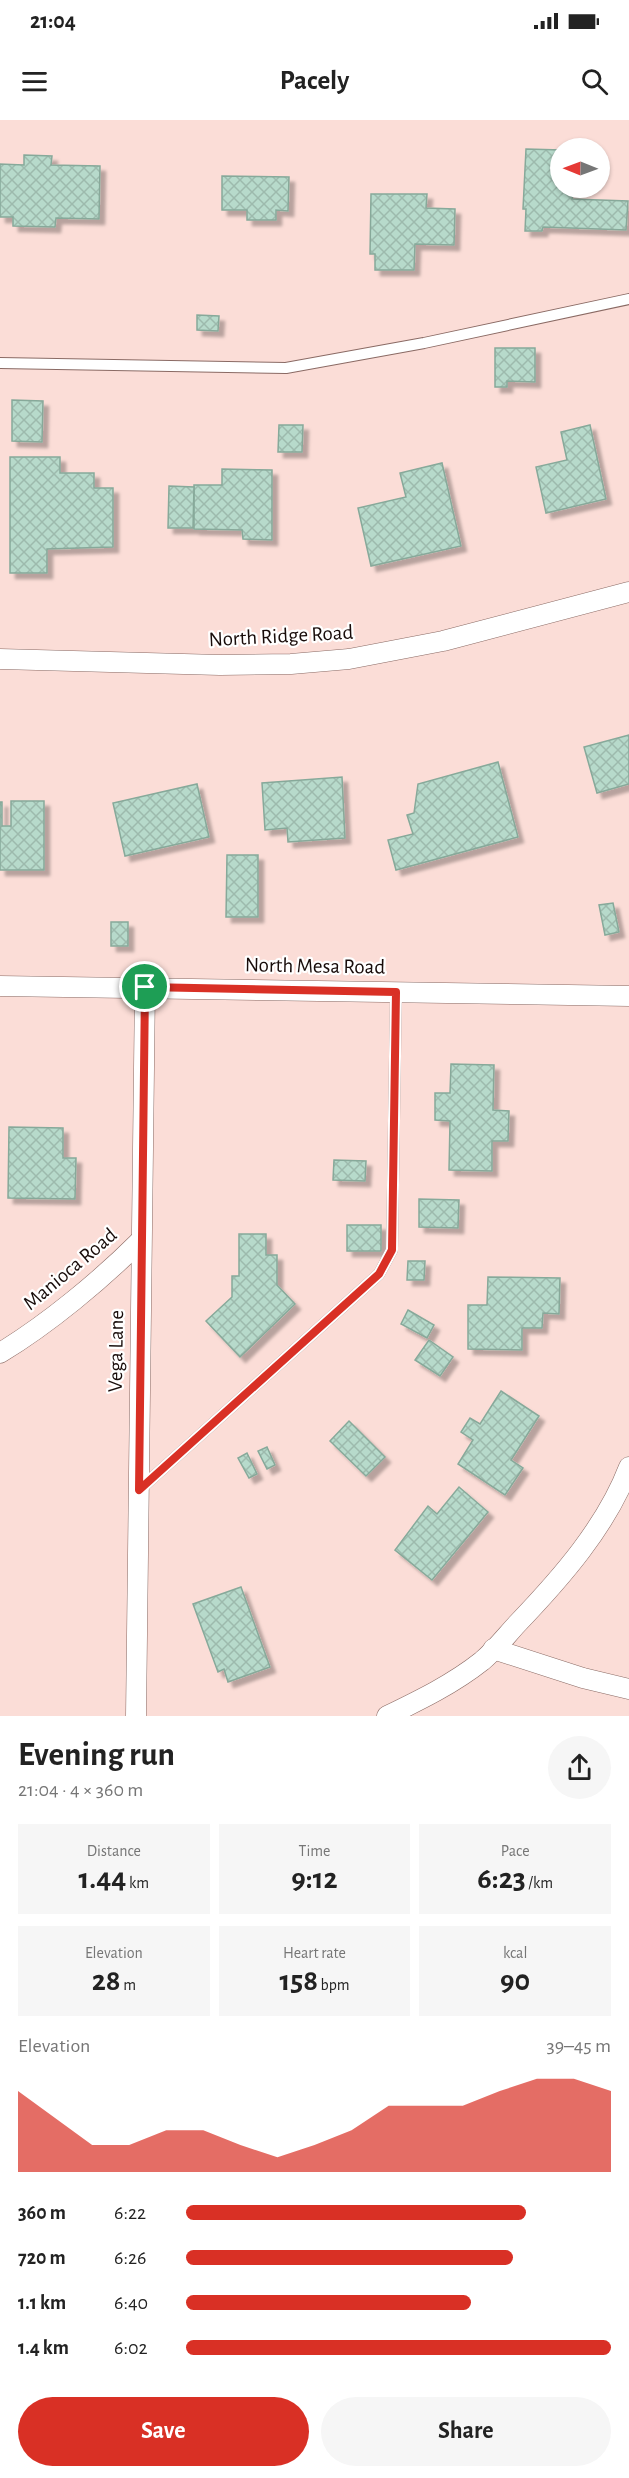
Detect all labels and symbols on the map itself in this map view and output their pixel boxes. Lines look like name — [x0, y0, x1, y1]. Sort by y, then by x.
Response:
north arrow — [550, 138, 610, 198]
street label: North Ridge Road — [208, 622, 354, 650]
street label: North Mesa Road — [245, 954, 386, 978]
pin — [119, 961, 170, 1012]
street label: Manioca Road — [19, 1224, 121, 1314]
street label: Vega Lane — [105, 1310, 127, 1392]

